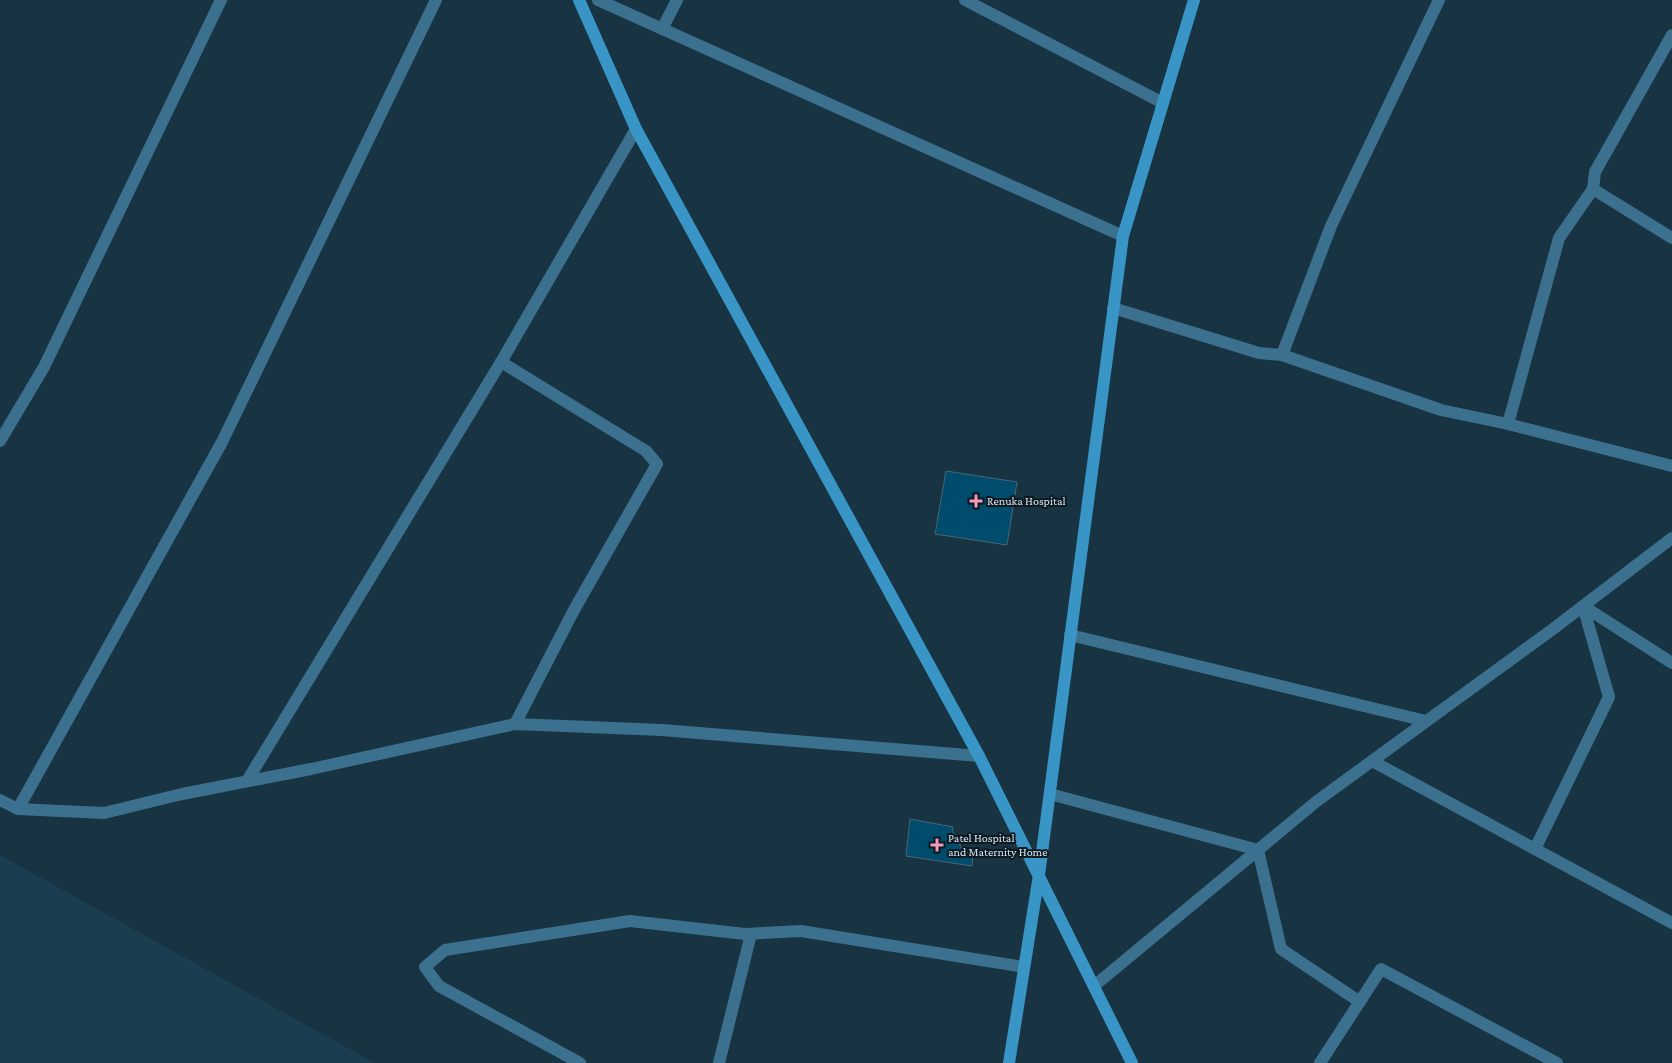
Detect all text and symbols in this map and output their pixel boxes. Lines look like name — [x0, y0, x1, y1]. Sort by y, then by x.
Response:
marker: Renuka Hospital — [969, 494, 983, 508]
place label: Renuka Hospital — [987, 494, 1066, 508]
place label: Patel Hospital and Maternity Home — [948, 831, 1048, 859]
marker: Patel Hospital and Maternity Home — [930, 838, 944, 852]

